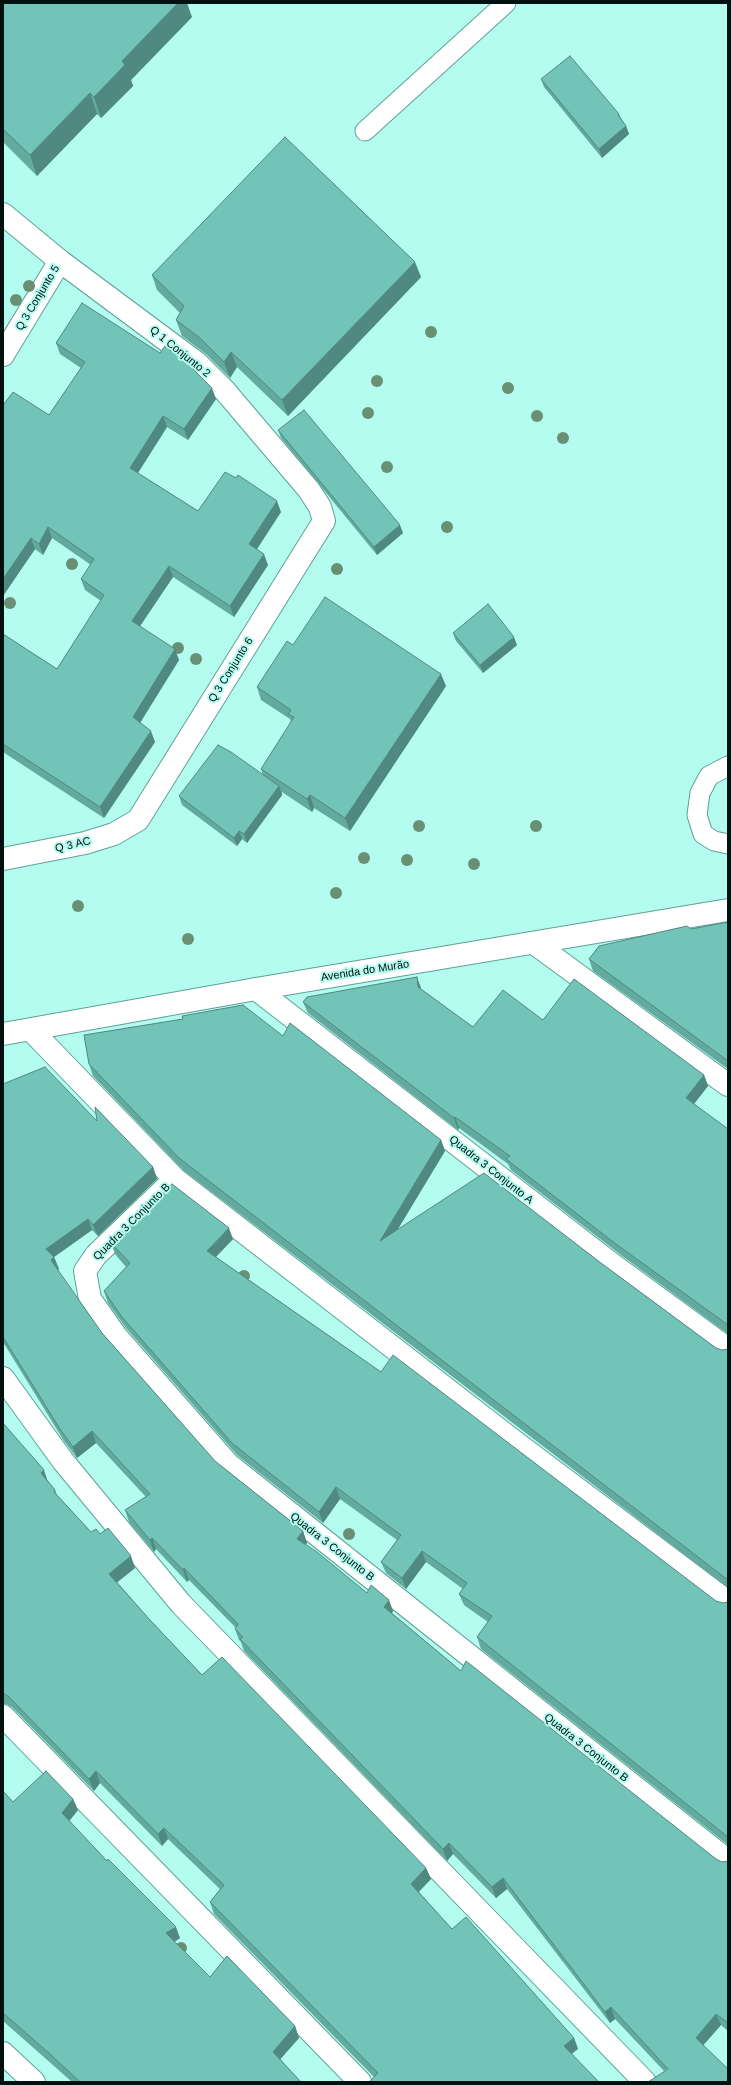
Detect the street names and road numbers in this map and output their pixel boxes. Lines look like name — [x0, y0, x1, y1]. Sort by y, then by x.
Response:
street label: Q 3 Conjunto 5 — [13, 263, 63, 333]
street label: Q 1 Conjunto 2 — [147, 324, 213, 380]
street label: Q 3 Conjunto 6 — [206, 635, 256, 705]
street label: Q 3 AC — [54, 835, 92, 855]
street label: Avenida do Murão — [320, 958, 410, 984]
street label: Quadra 3 Conjunto A — [446, 1133, 536, 1207]
street label: Quadra 3 Conjunto B — [91, 1181, 173, 1263]
street label: Quadra 3 Conjunto B — [287, 1510, 377, 1584]
street label: Quadra 3 Conjunto B — [541, 1711, 631, 1785]

